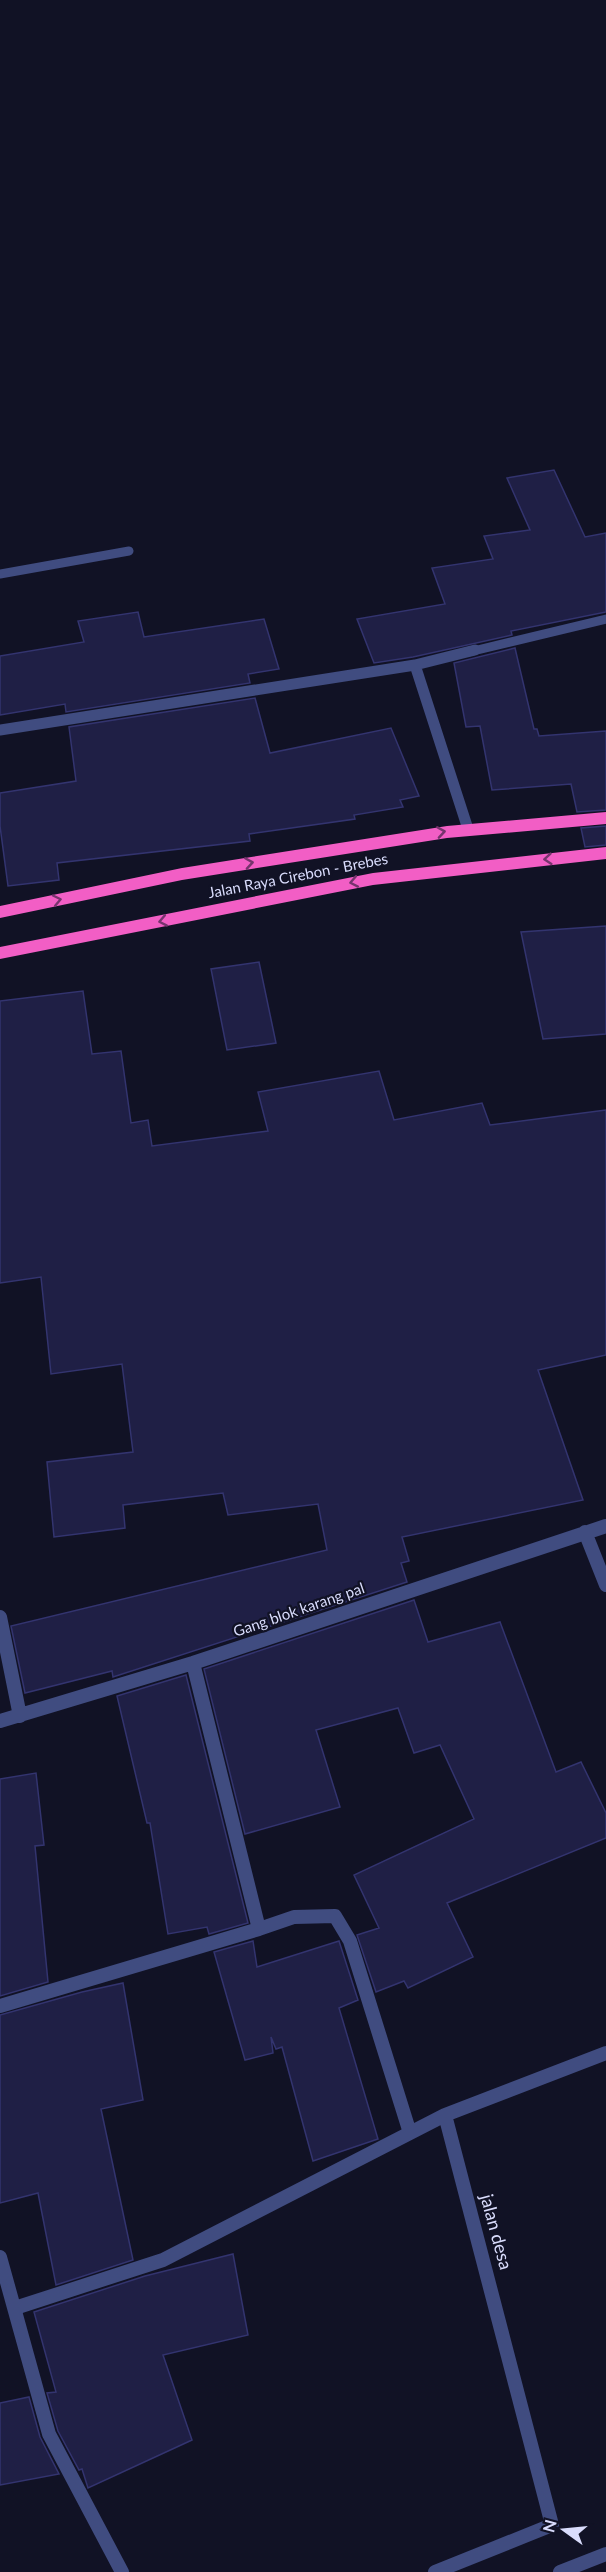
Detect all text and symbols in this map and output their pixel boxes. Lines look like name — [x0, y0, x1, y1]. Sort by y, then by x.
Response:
one-way arrow — [437, 827, 446, 839]
street label: Jalan Raya Cirebon - Brebes — [206, 849, 389, 901]
one-way arrow — [543, 852, 552, 865]
one-way arrow — [244, 858, 253, 870]
one-way arrow — [350, 875, 360, 888]
one-way arrow — [52, 894, 62, 907]
one-way arrow — [158, 913, 168, 926]
street label: Gang blok karang pal — [231, 1578, 367, 1640]
street label: jalan desa — [476, 2191, 518, 2272]
north arrow — [534, 2500, 594, 2560]
text: N — [538, 2518, 560, 2534]

